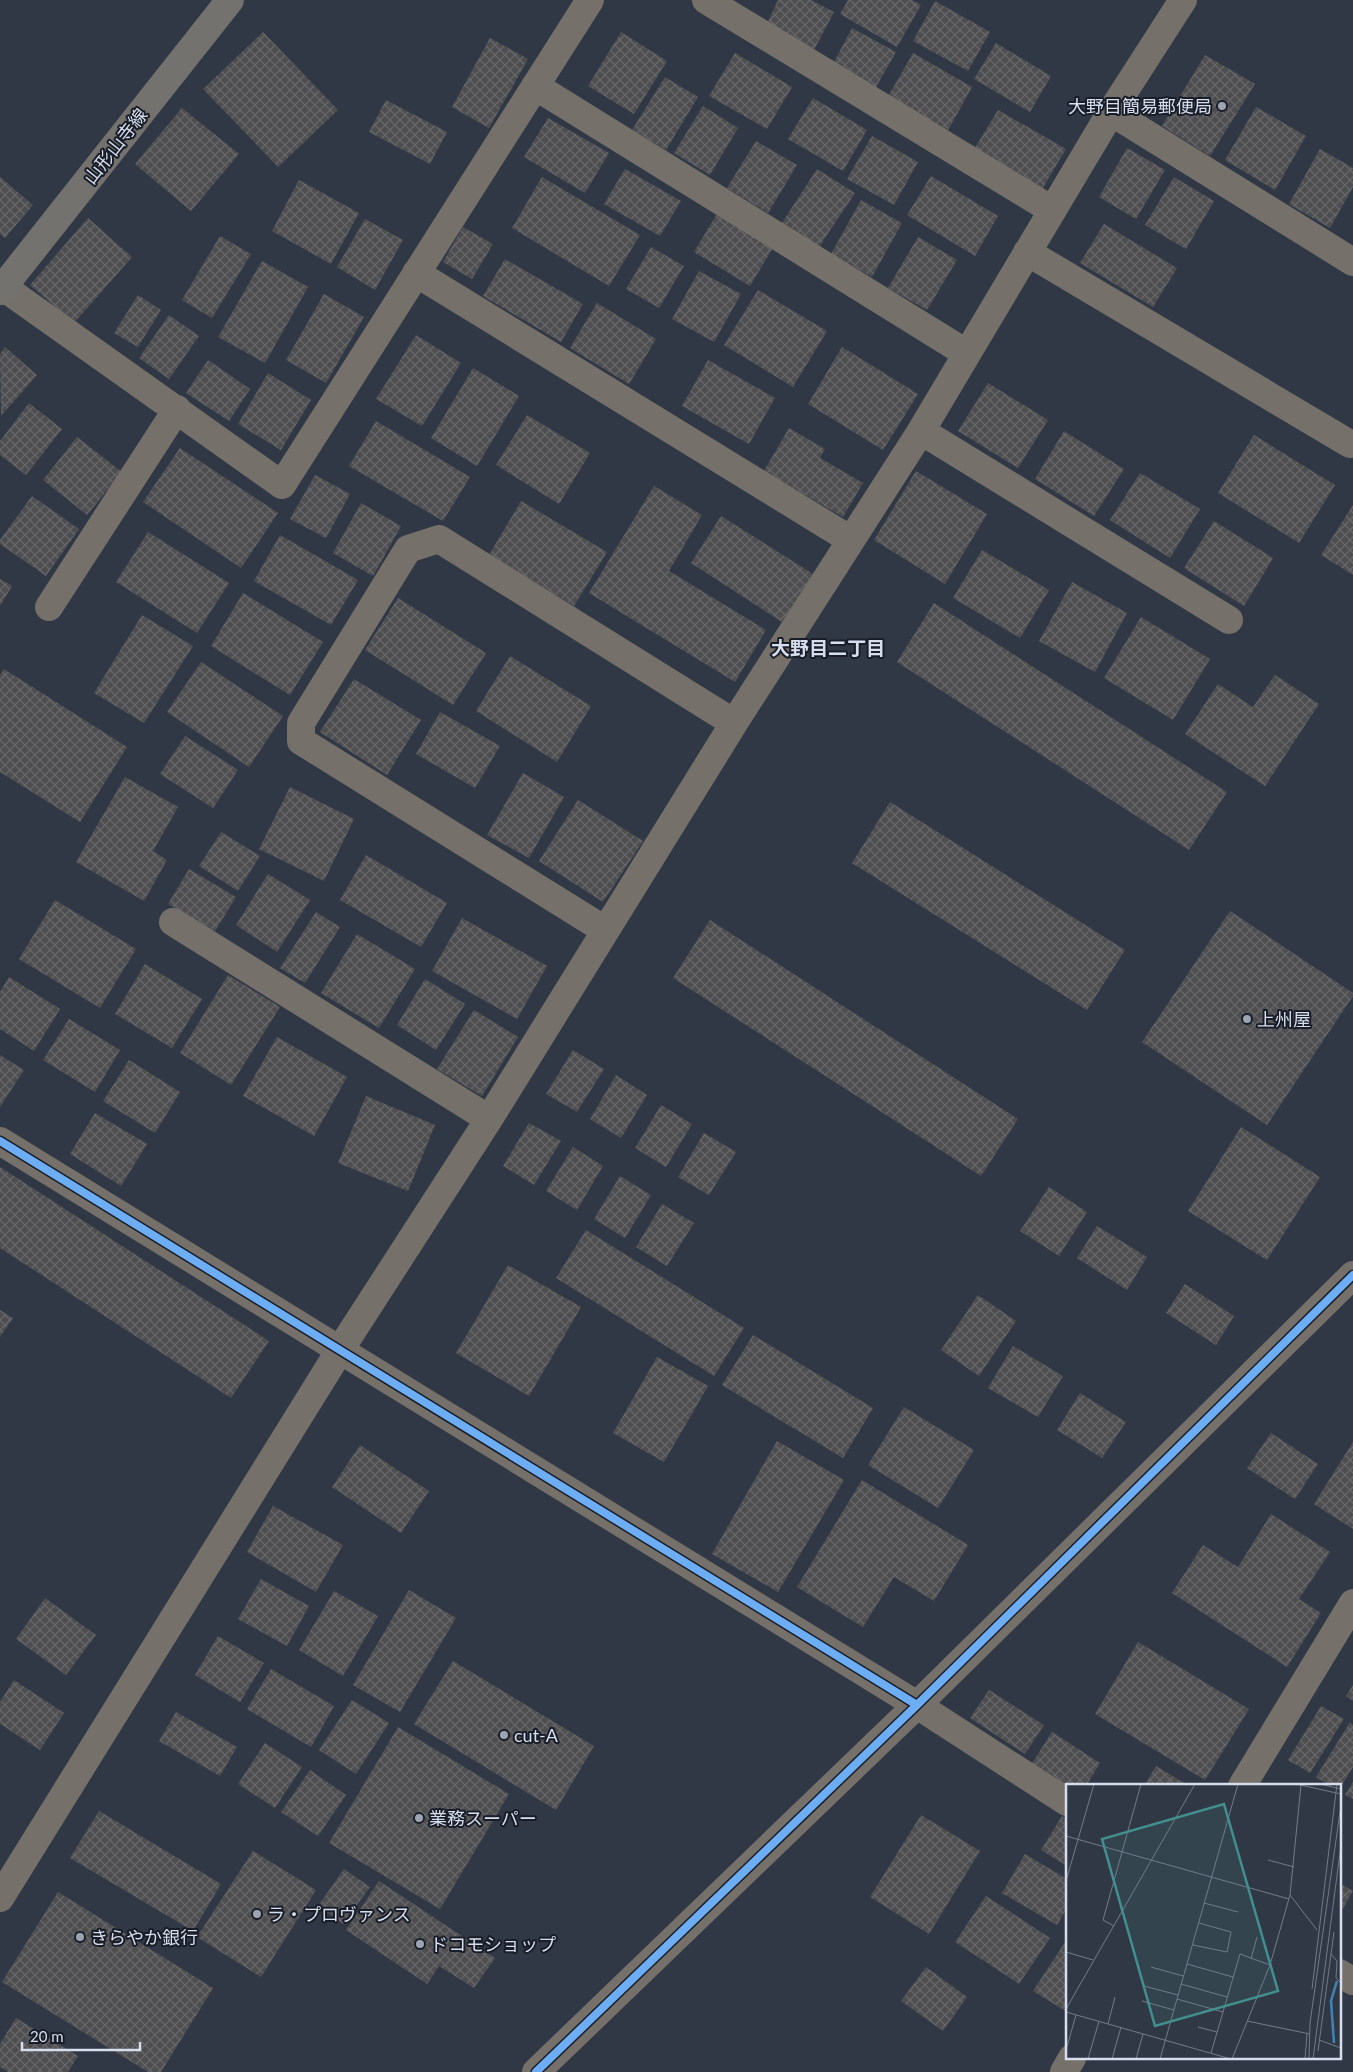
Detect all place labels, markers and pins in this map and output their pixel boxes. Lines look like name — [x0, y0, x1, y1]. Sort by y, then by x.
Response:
place label: 大野目簡易郵便局 — [1068, 95, 1212, 117]
marker: 大野目簡易郵便局 — [1216, 100, 1228, 112]
place label: 上州屋 — [1257, 1008, 1311, 1030]
marker: 上州屋 — [1241, 1013, 1253, 1025]
place label: cut-A — [514, 1724, 559, 1746]
marker: cut-A — [498, 1729, 510, 1741]
place label: 業務スーパー — [429, 1807, 537, 1829]
marker: 業務スーパー — [413, 1812, 425, 1824]
place label: ラ・プロヴァンス — [267, 1903, 411, 1925]
marker: ラ・プロヴァンス — [251, 1908, 263, 1920]
place label: きらやか銀行 — [90, 1926, 198, 1948]
marker: きらやか銀行 — [74, 1931, 86, 1943]
place label: ドコモショップ — [430, 1933, 556, 1955]
marker: ドコモショップ — [414, 1938, 426, 1950]

